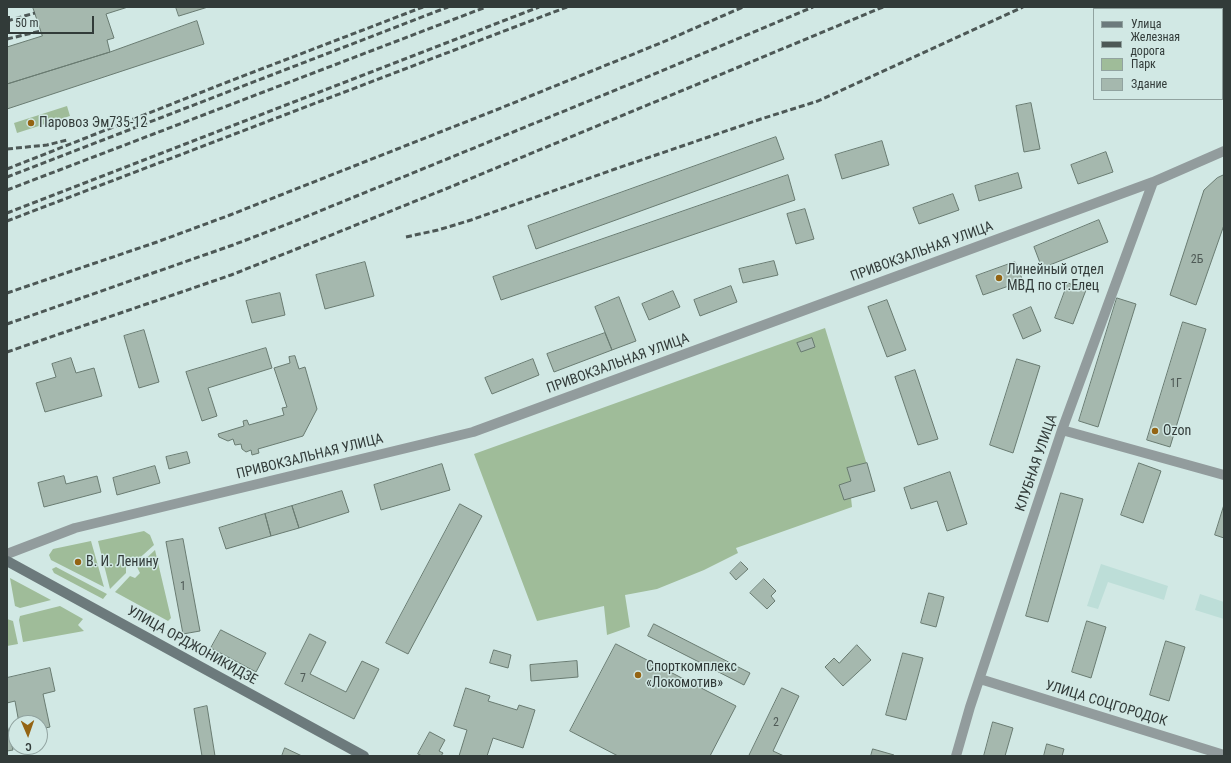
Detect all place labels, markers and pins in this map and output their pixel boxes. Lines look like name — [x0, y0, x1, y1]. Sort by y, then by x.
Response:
place label: Паровоз Эм735-12 — [39, 115, 147, 131]
marker: Паровоз Эм735-12 — [26, 118, 36, 128]
place label: Линейный отдел МВД по ст.Елец — [1007, 262, 1104, 294]
marker: Линейный отдел МВД по ст.Елец — [994, 273, 1004, 283]
place label: Ozon — [1163, 423, 1191, 439]
marker: Ozon — [1150, 426, 1160, 436]
place label: В. И. Ленину — [86, 554, 159, 570]
marker: В. И. Ленину — [73, 557, 83, 567]
place label: Спорткомплекс «Локомотив» — [646, 659, 737, 692]
marker: Спорткомплекс «Локомотив» — [633, 670, 643, 680]

